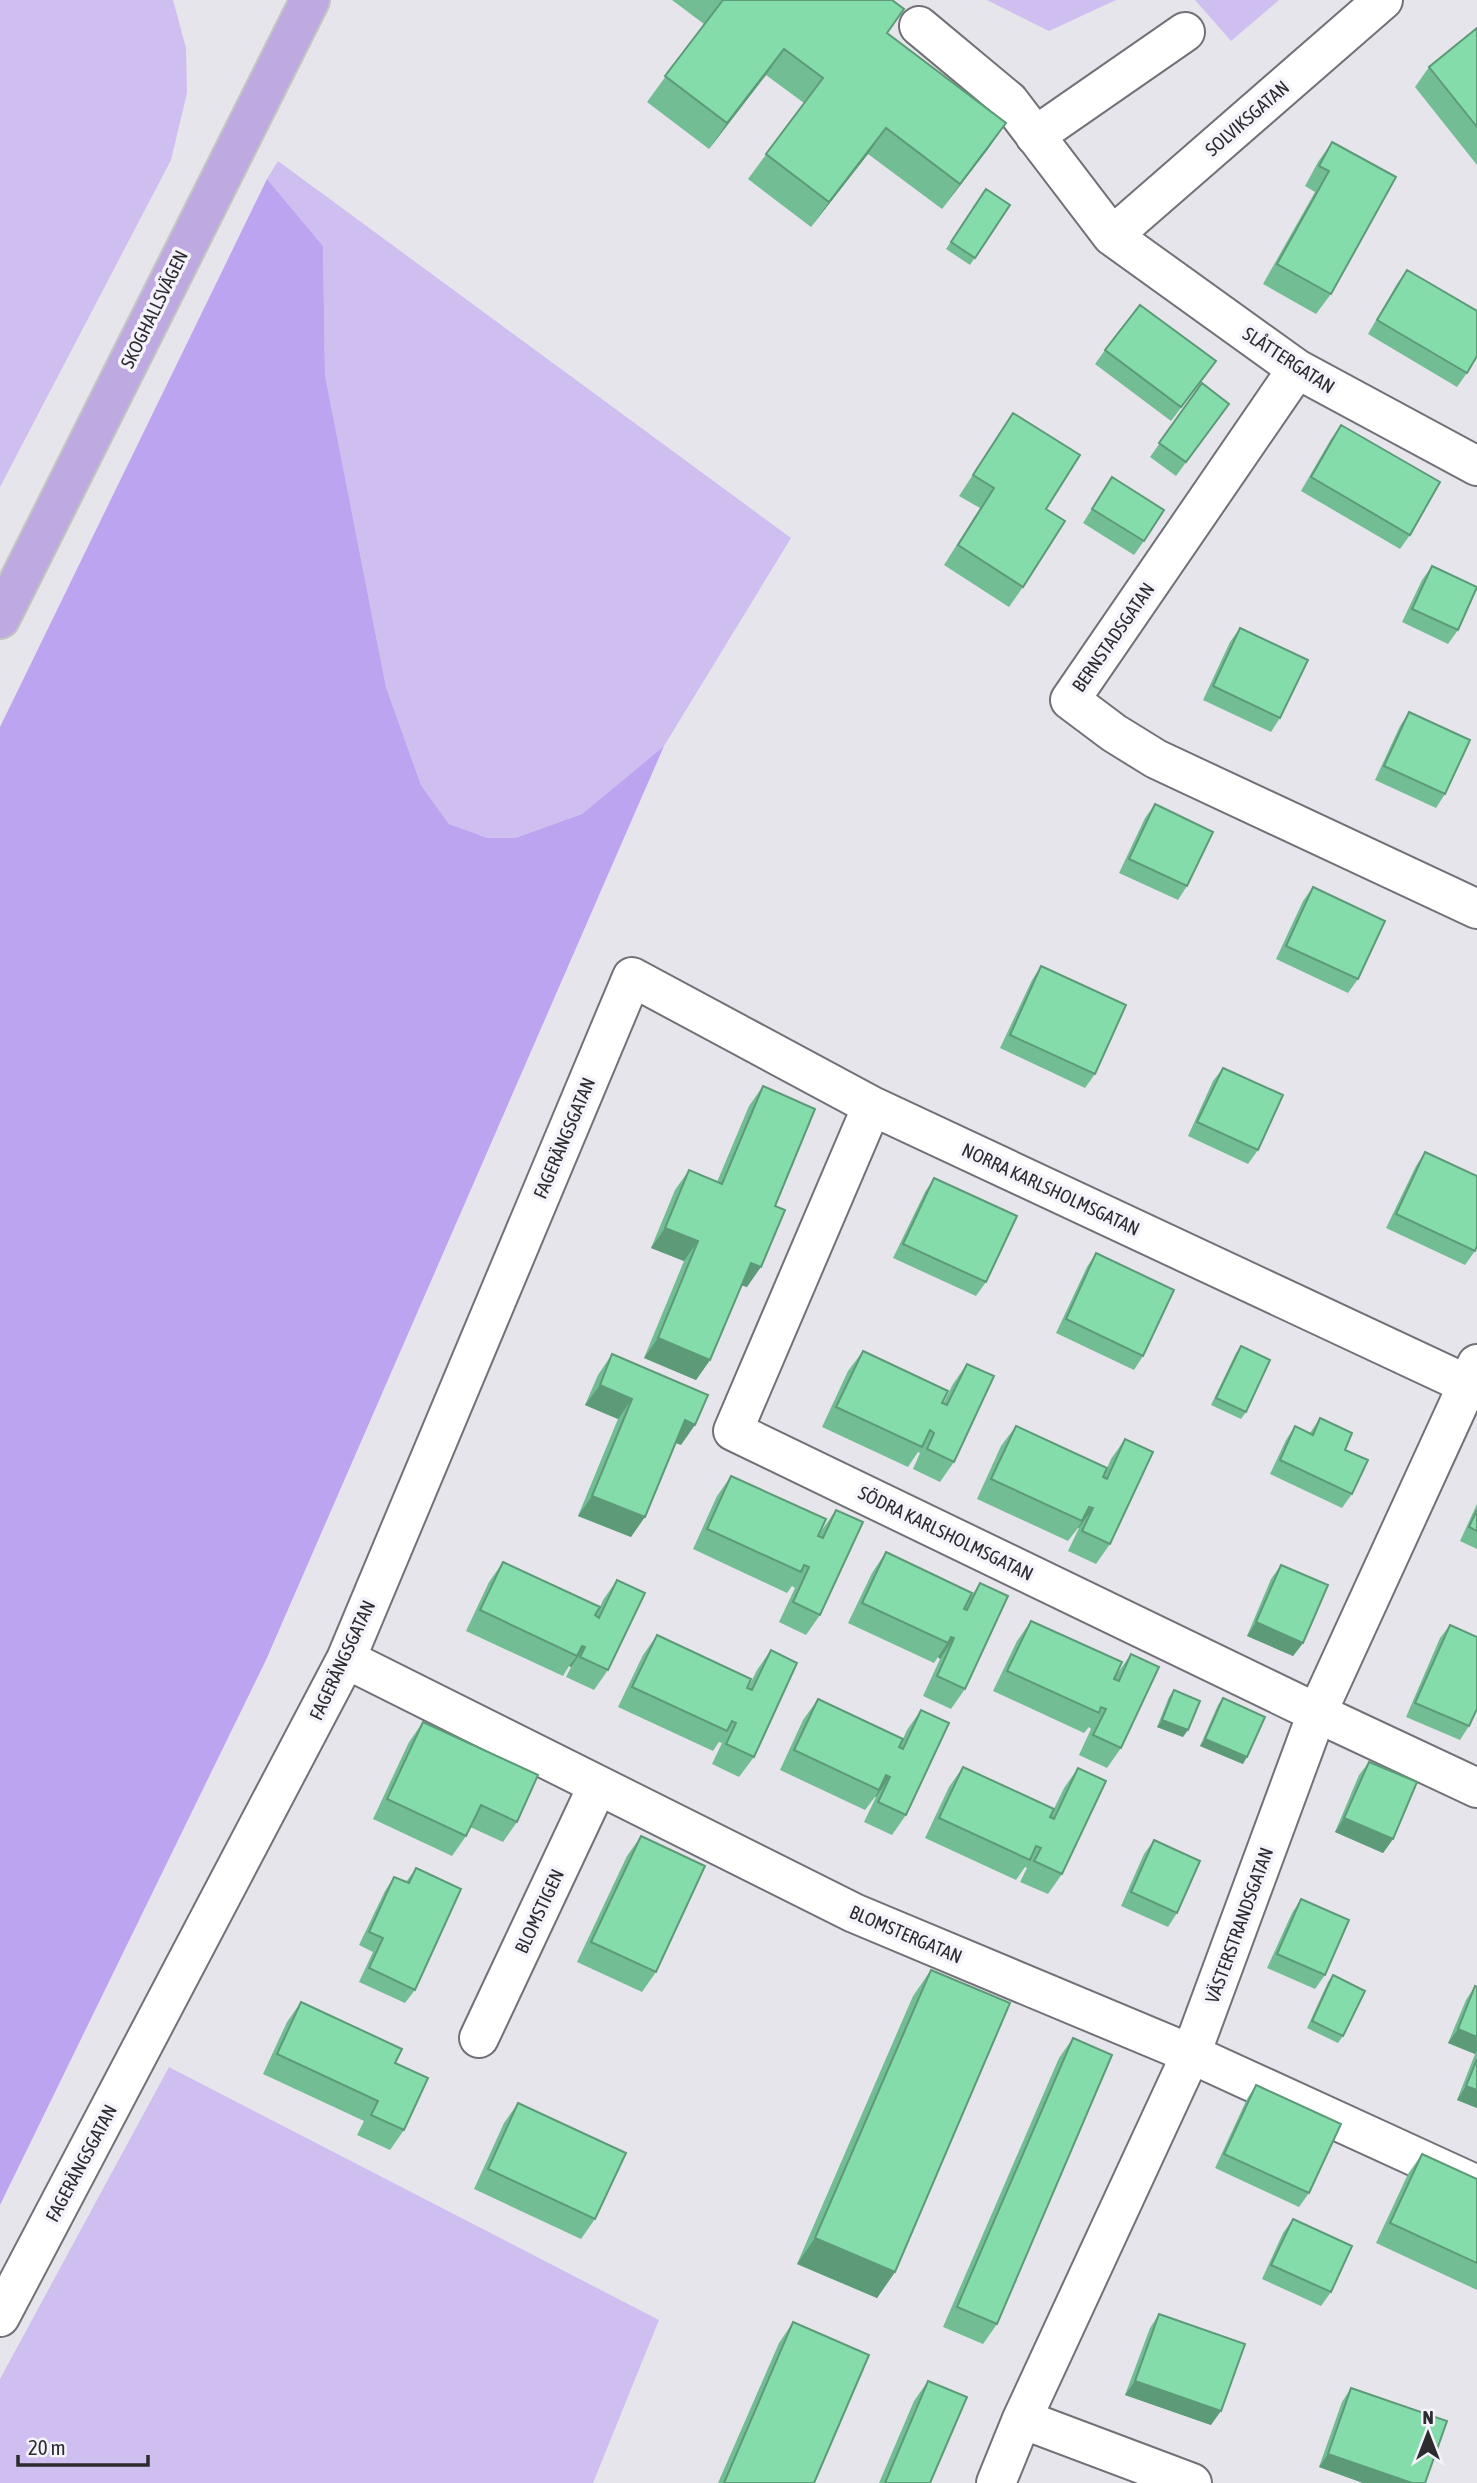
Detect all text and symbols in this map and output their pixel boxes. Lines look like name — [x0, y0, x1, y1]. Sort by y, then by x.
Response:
street label: SOLVIKSGATAN — [1201, 76, 1293, 160]
street label: SKOGHALLSVÄGEN — [116, 246, 192, 372]
street label: SLÅTTERGATAN — [1239, 322, 1339, 398]
street label: BERNSTADSGATAN — [1067, 578, 1159, 696]
street label: FAGERÄNGSGATAN — [529, 1074, 599, 1202]
street label: NORRA KARLSHOLMSGATAN — [959, 1138, 1143, 1240]
street label: SÖDRA KARLSHOLMSGATAN — [855, 1481, 1037, 1585]
street label: FAGERÄNGSGATAN — [305, 1597, 379, 1723]
street label: VÄSTERSTRANDSGATAN — [1201, 1844, 1277, 2006]
street label: BLOMSTIGEN — [510, 1865, 568, 1957]
street label: BLOMSTERGATAN — [846, 1900, 966, 1968]
street label: FAGERÄNGSGATAN — [41, 2101, 121, 2225]
north arrow — [1393, 2399, 1463, 2469]
text: N — [1422, 2406, 1434, 2428]
scale bar — [18, 2424, 147, 2468]
text: 20 m — [28, 2435, 66, 2459]

